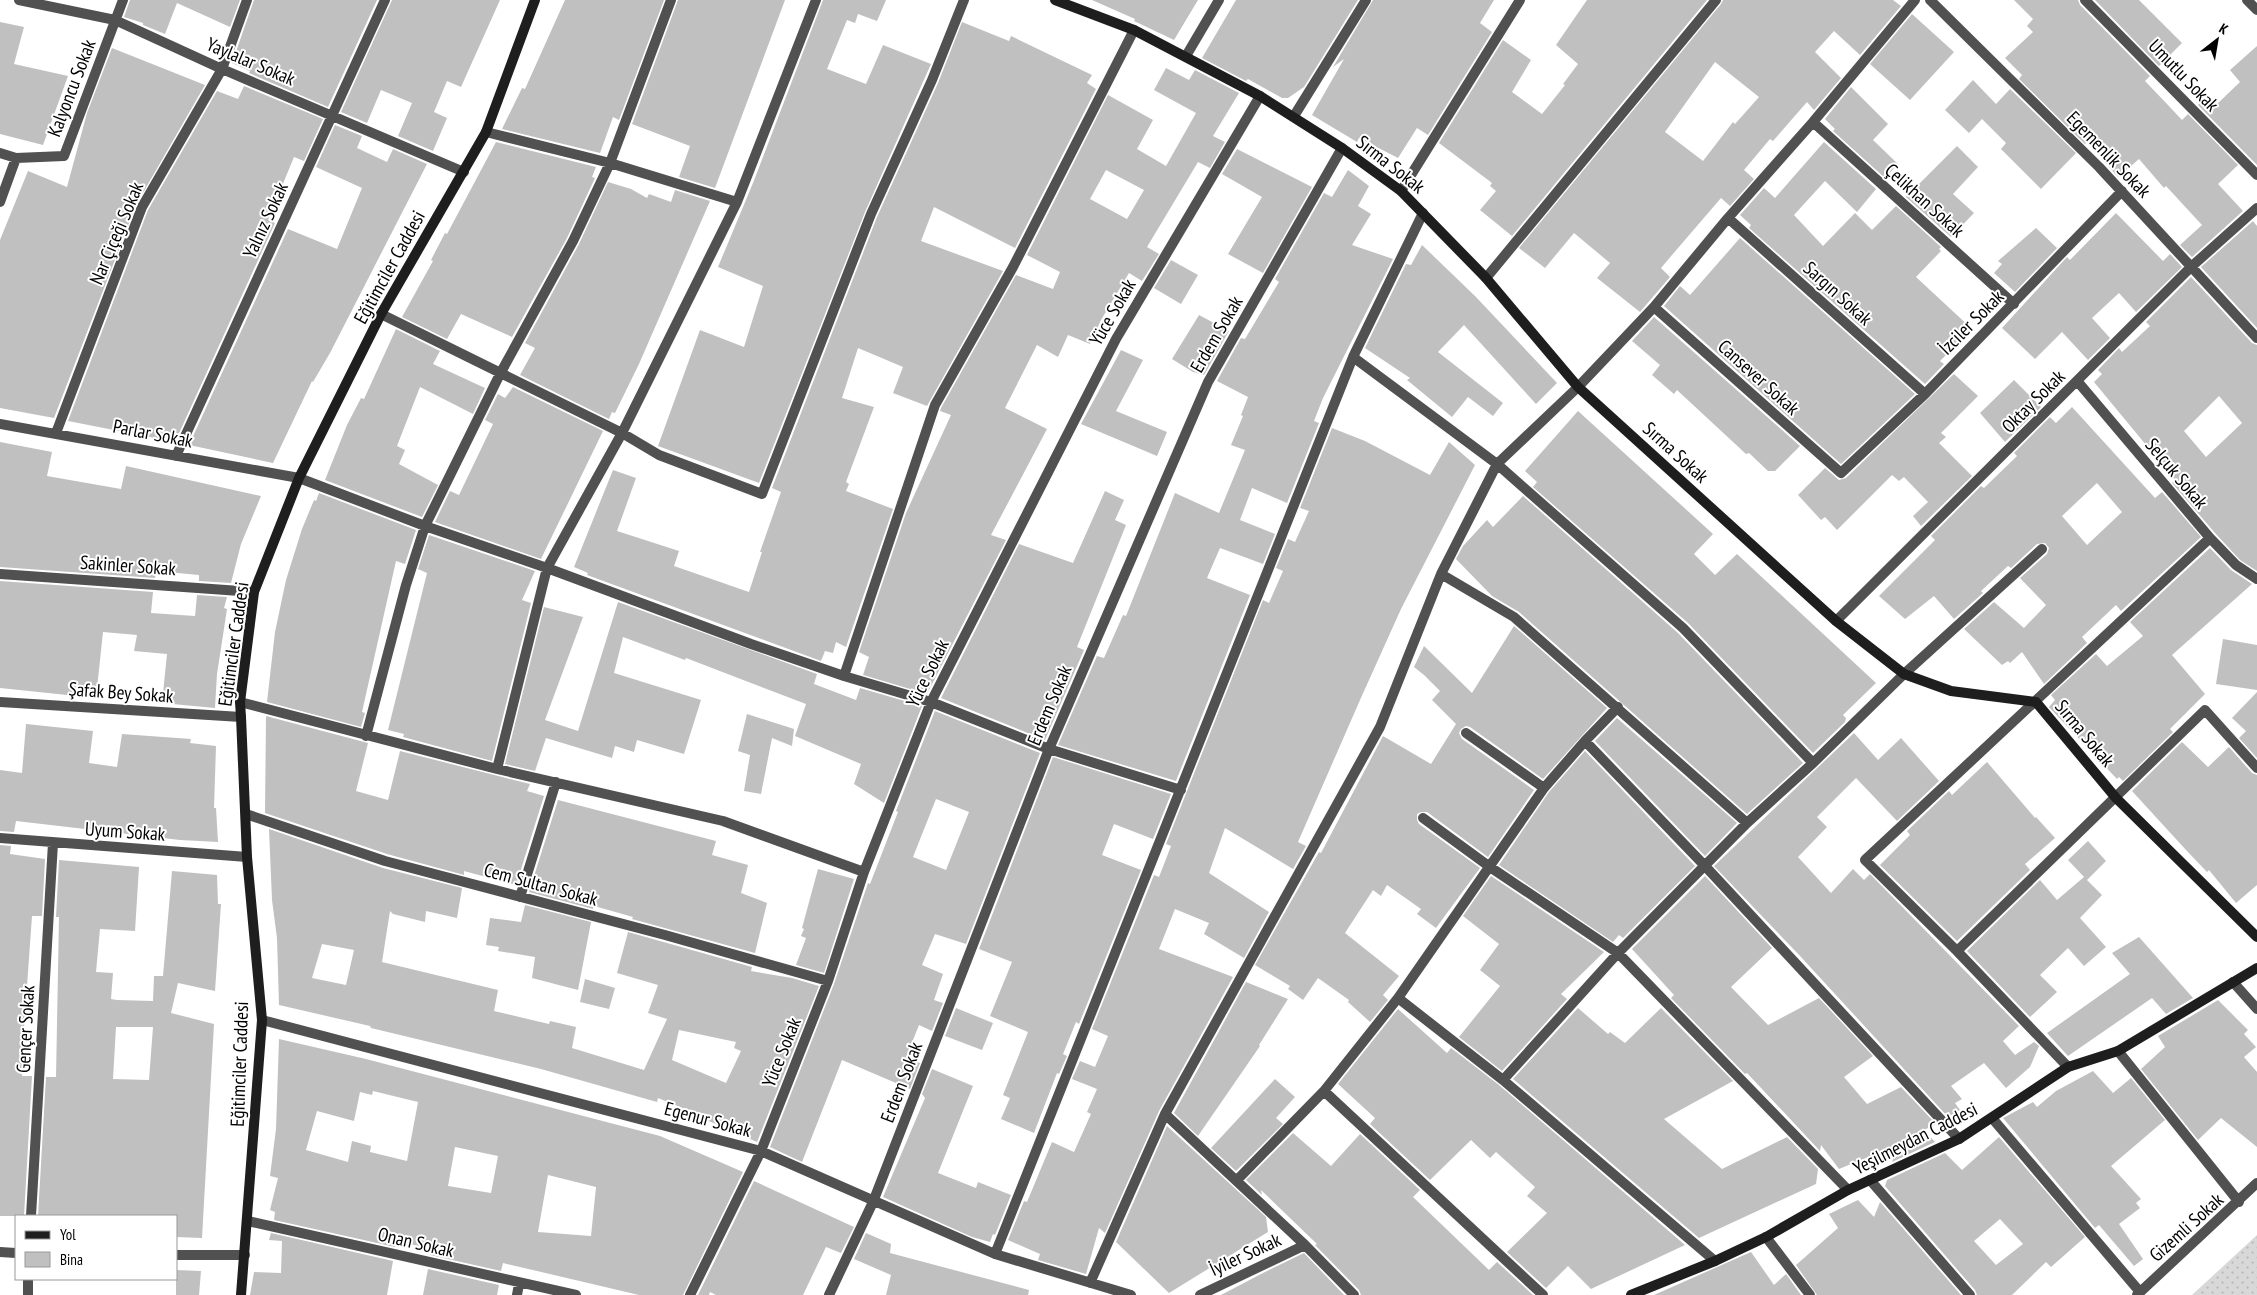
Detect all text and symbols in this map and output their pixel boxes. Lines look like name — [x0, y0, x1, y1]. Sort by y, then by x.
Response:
north arrow — [2192, 15, 2242, 65]
text: K — [2216, 19, 2232, 39]
street label: Yaylalar Sokak — [203, 32, 300, 91]
street label: Umutlu Sokak — [2144, 34, 2225, 117]
street label: Kalyoncu Sokak — [41, 35, 101, 140]
street label: Egemenlik Sokak — [2062, 106, 2157, 203]
street label: Sırma Sokak — [1352, 130, 1430, 199]
street label: Çelikhan Sokak — [1880, 158, 1970, 242]
street label: Nar Çiçeği Sokak — [84, 178, 149, 288]
street label: Yalnız Sokak — [237, 178, 293, 262]
street label: Eğitimciler Caddesi — [348, 206, 430, 328]
street label: Sargın Sokak — [1799, 256, 1878, 331]
street label: Yüce Sokak — [1083, 274, 1141, 350]
street label: İzciler Sokak — [1933, 284, 2009, 360]
street label: Erdem Sokak — [1184, 291, 1248, 377]
street label: Cansever Sokak — [1713, 334, 1805, 420]
street label: Oktay Sokak — [1996, 364, 2070, 438]
street label: Parlar Sokak — [111, 414, 196, 453]
street label: Sırma Sokak — [1638, 416, 1714, 488]
street label: Selçuk Sokak — [2140, 433, 2214, 514]
street label: Sakinler Sokak — [79, 550, 177, 580]
street label: Eğitimciler Caddesi — [212, 580, 254, 708]
street label: Yüce Sokak — [900, 634, 954, 711]
street label: Erdem Sokak — [1021, 661, 1077, 749]
street label: Şafak Bey Sokak — [68, 676, 175, 708]
street label: Sırma Sokak — [2050, 695, 2120, 772]
street label: Uyum Sokak — [84, 816, 167, 846]
street label: Cem Sultan Sokak — [481, 857, 601, 911]
street label: Gençer Sokak — [11, 984, 39, 1073]
street label: Eğitimciler Caddesi — [225, 1001, 253, 1127]
street label: Yüce Sokak — [756, 1013, 806, 1090]
street label: Erdem Sokak — [875, 1038, 928, 1126]
street label: Egenur Sokak — [662, 1096, 755, 1142]
street label: Yeşilmeydan Caddesi — [1849, 1096, 1981, 1180]
street label: Gizemli Sokak — [2144, 1187, 2229, 1267]
legend — [15, 1215, 178, 1280]
street label: Onan Sokak — [376, 1222, 457, 1263]
text: Yol — [60, 1225, 76, 1244]
street label: İyiler Sokak — [1206, 1227, 1285, 1281]
text: Bina — [60, 1250, 83, 1269]

